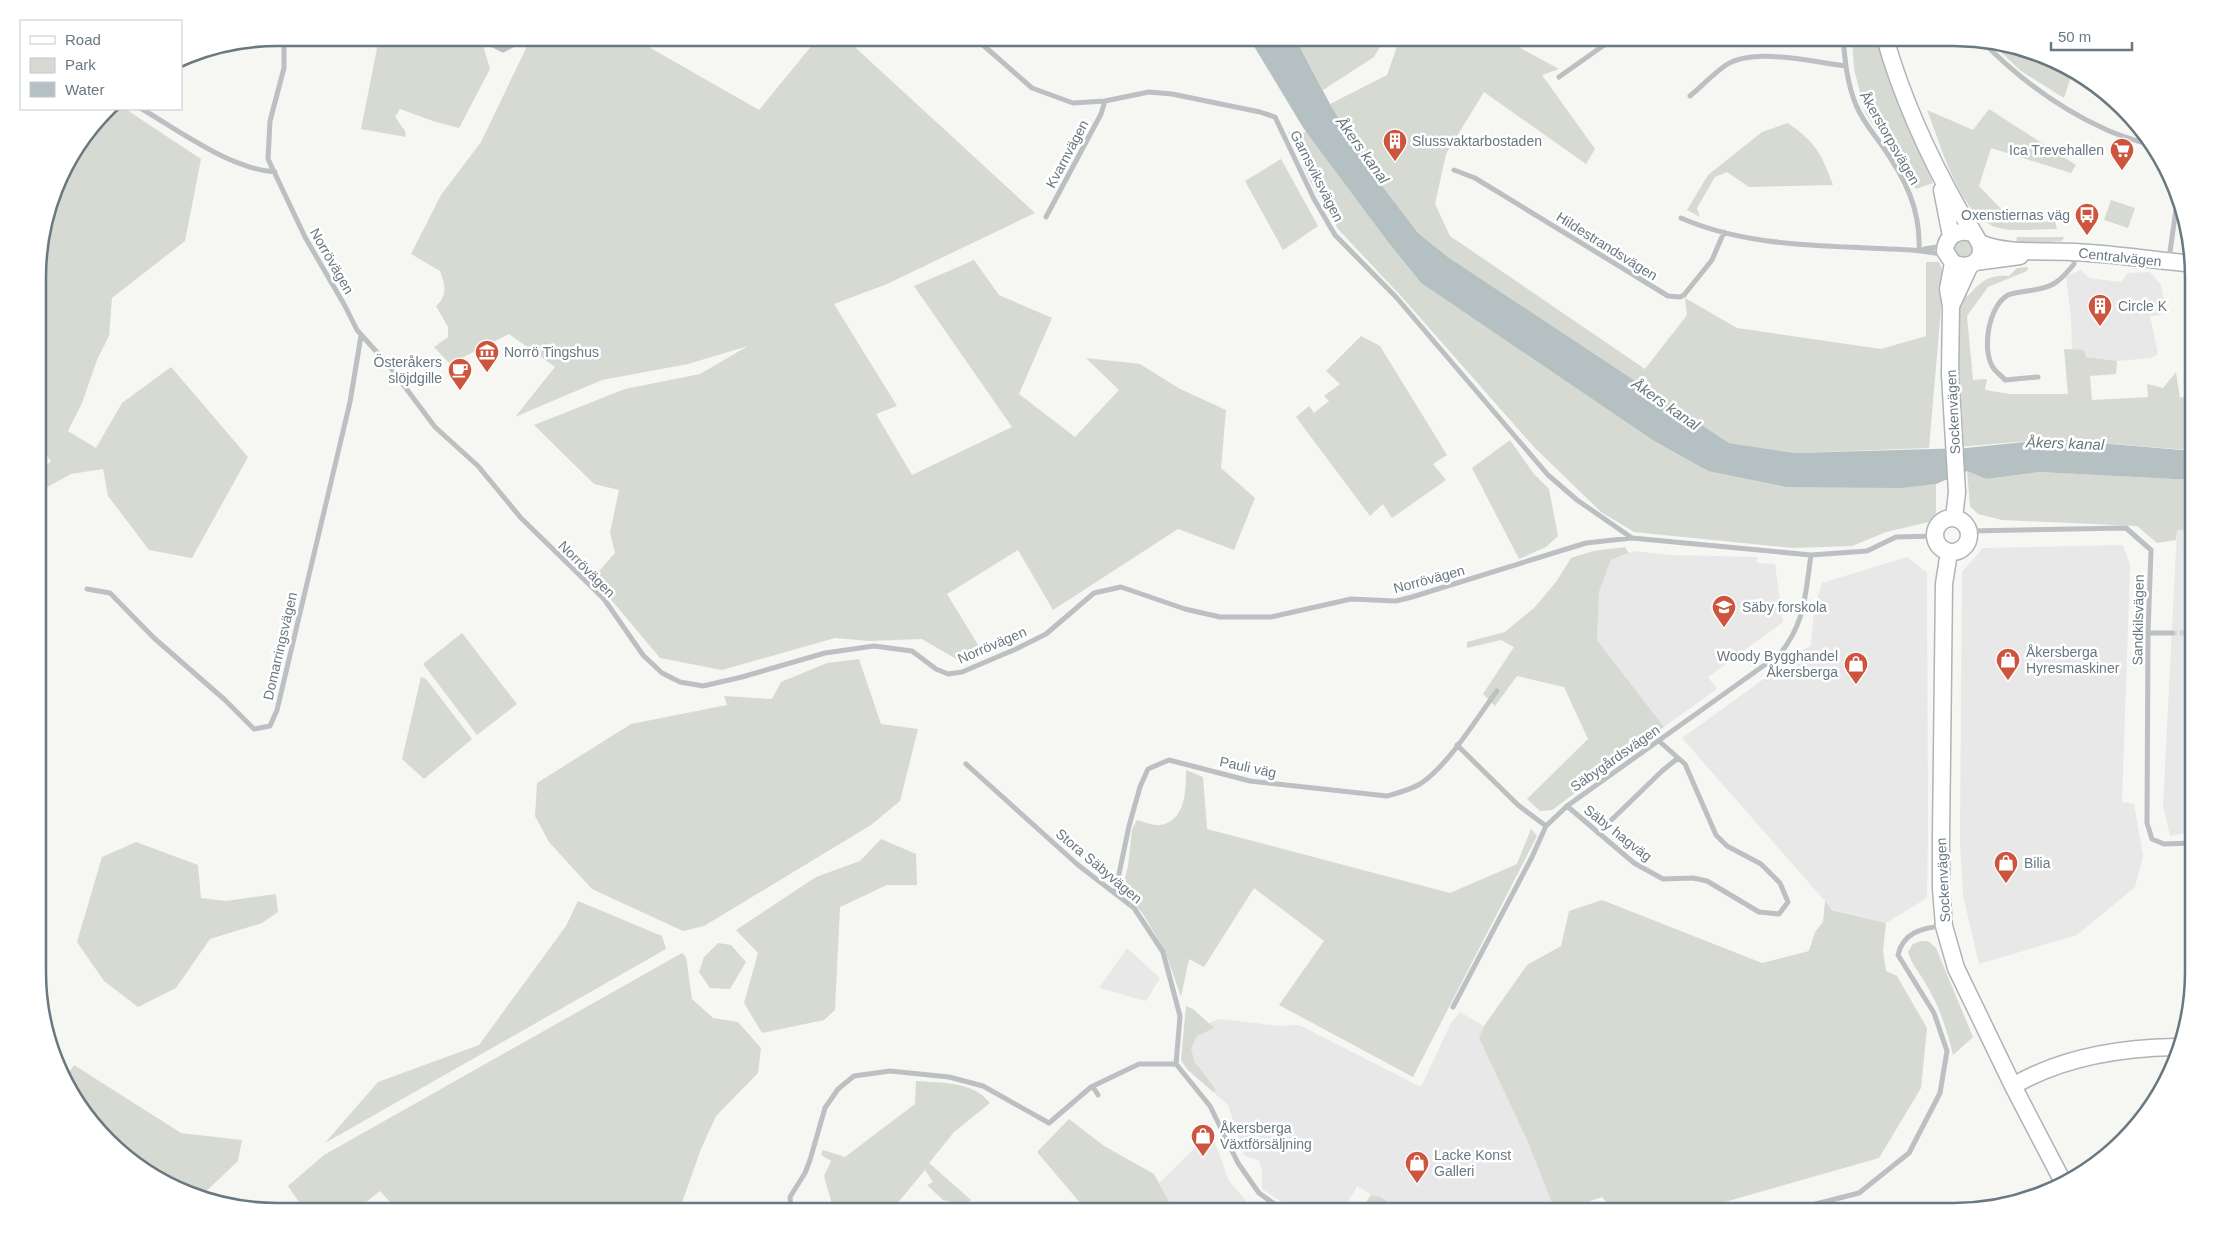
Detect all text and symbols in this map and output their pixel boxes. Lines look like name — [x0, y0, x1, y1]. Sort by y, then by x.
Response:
legend — [20, 20, 182, 110]
scale bar — [2051, 20, 2132, 52]
text: 50 m — [2058, 28, 2091, 45]
text: Road — [65, 31, 101, 48]
text: Park — [65, 56, 96, 73]
text: Water — [65, 81, 104, 98]
street label: Åkerstorpsvägen — [1857, 89, 1923, 187]
water label: Åkers kanal — [1333, 112, 1393, 187]
street label: Kvarnvägen — [1042, 117, 1092, 191]
street label: Garnsviksvägen — [1287, 128, 1347, 224]
building icon: Slussvaktarbostaden — [1382, 128, 1408, 162]
place label: Slussvaktarbostaden — [1412, 133, 1542, 149]
supermarket icon: Ica Trevehallen — [2109, 137, 2135, 171]
place label: Ica Trevehallen — [2009, 142, 2104, 158]
bus stop icon: Oxenstiernas väg — [2074, 202, 2100, 236]
place label: Oxenstiernas väg — [1961, 207, 2070, 223]
street label: Hildestrandsvägen — [1554, 208, 1660, 284]
street label: Norrövägen — [307, 225, 357, 297]
street label: Centralvägen — [2078, 245, 2162, 269]
building icon: Circle K — [2087, 293, 2113, 327]
place label: Circle K — [2118, 298, 2168, 314]
museum icon: Norrö Tingshus — [474, 339, 500, 373]
place label: Norrö Tingshus — [504, 344, 599, 360]
place label: Österåkers slöjdgille — [374, 353, 442, 386]
cafe icon: Österåkers slöjdgille — [447, 357, 473, 391]
street label: Sockenvägen — [1943, 369, 1963, 455]
water label: Åkers kanal — [1628, 374, 1704, 434]
water label: Åkers kanal — [2025, 433, 2105, 453]
street label: Norrövägen — [555, 537, 619, 601]
street label: Norrövägen — [1392, 562, 1466, 596]
street label: Sandkilsvägen — [2129, 574, 2147, 666]
street label: Domarringsvägen — [260, 590, 300, 702]
school or university icon: Säby forskola — [1711, 594, 1737, 628]
place label: Säby forskola — [1742, 599, 1827, 615]
street label: Norrövägen — [955, 623, 1029, 667]
place label: Åkersberga Hyresmaskiner — [2026, 644, 2120, 676]
shop icon: Åkersberga Hyresmaskiner — [1995, 647, 2021, 681]
place label: Woody Bygghandel Åkersberga — [1717, 648, 1838, 680]
shop icon: Woody Bygghandel Åkersberga — [1843, 651, 1869, 685]
street label: Säbygårdsvägen — [1567, 721, 1663, 795]
street label: Pauli väg — [1218, 753, 1278, 781]
street label: Säby hagväg — [1581, 802, 1655, 864]
street label: Stora Säbyvägen — [1053, 825, 1145, 907]
street label: Sockenvägen — [1933, 837, 1953, 923]
shop icon: Bilia — [1993, 850, 2019, 884]
place label: Bilia — [2024, 855, 2051, 871]
place label: Åkersberga Växtförsäljning — [1220, 1120, 1312, 1152]
shop icon: Åkersberga Växtförsäljning — [1190, 1123, 1216, 1157]
place label: Lacke Konst Galleri — [1434, 1147, 1511, 1179]
shop icon: Lacke Konst Galleri — [1404, 1150, 1430, 1184]

